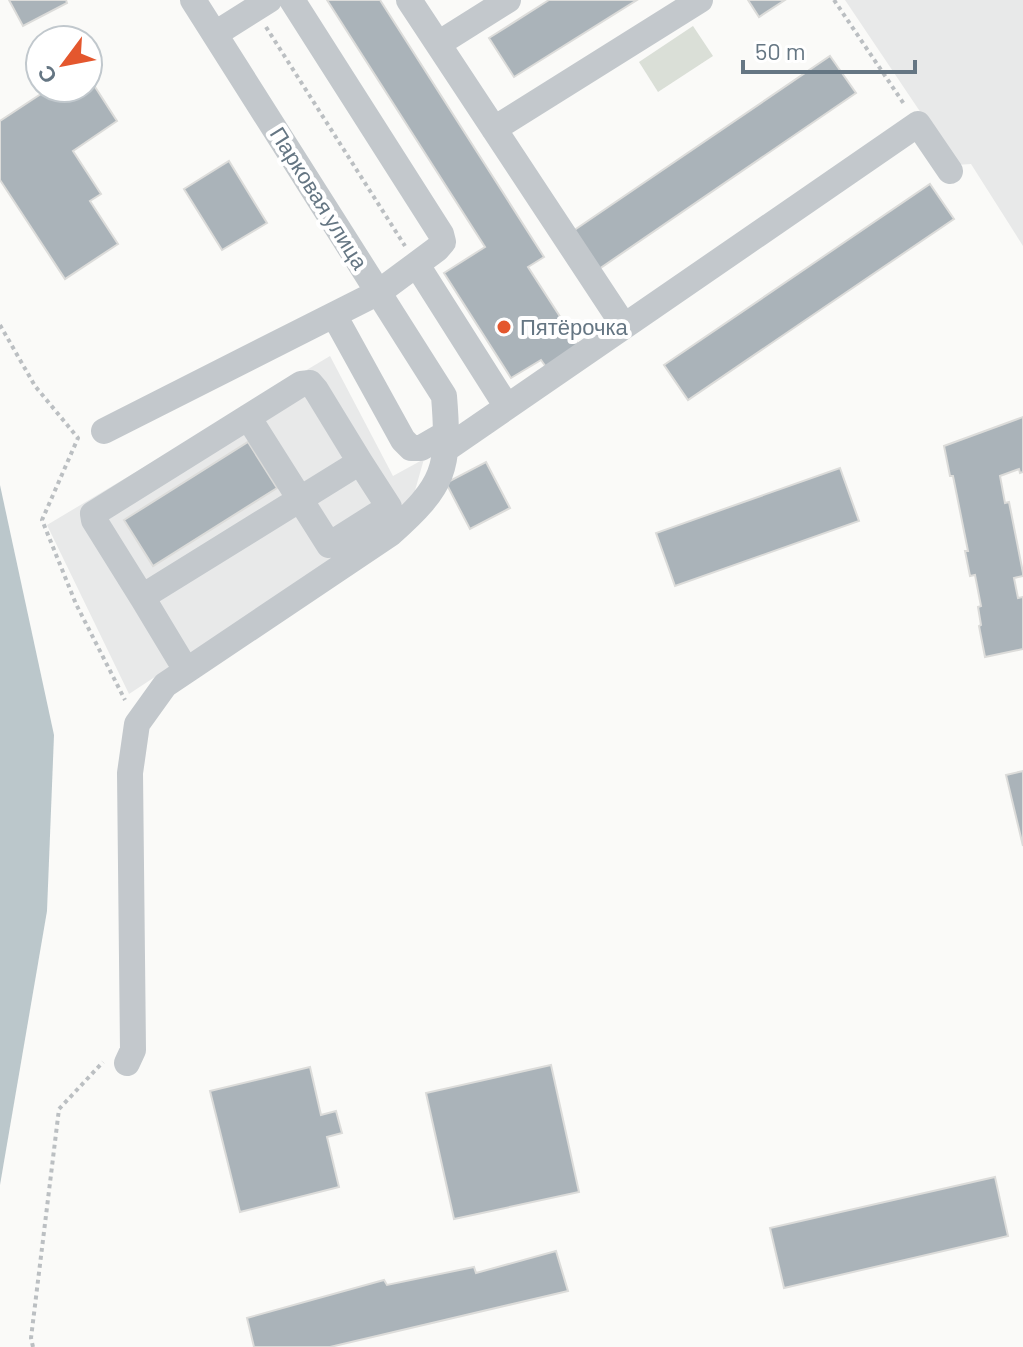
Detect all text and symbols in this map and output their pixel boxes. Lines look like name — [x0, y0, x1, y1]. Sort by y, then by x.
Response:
north arrow — [24, 24, 104, 104]
scale bar — [743, 24, 915, 74]
text: 50 m — [755, 36, 806, 65]
text: С — [31, 61, 61, 89]
street label: Парковая улица — [265, 122, 374, 275]
place label: Пятёрочка — [520, 313, 629, 340]
marker: Пятёрочка — [495, 318, 513, 336]

